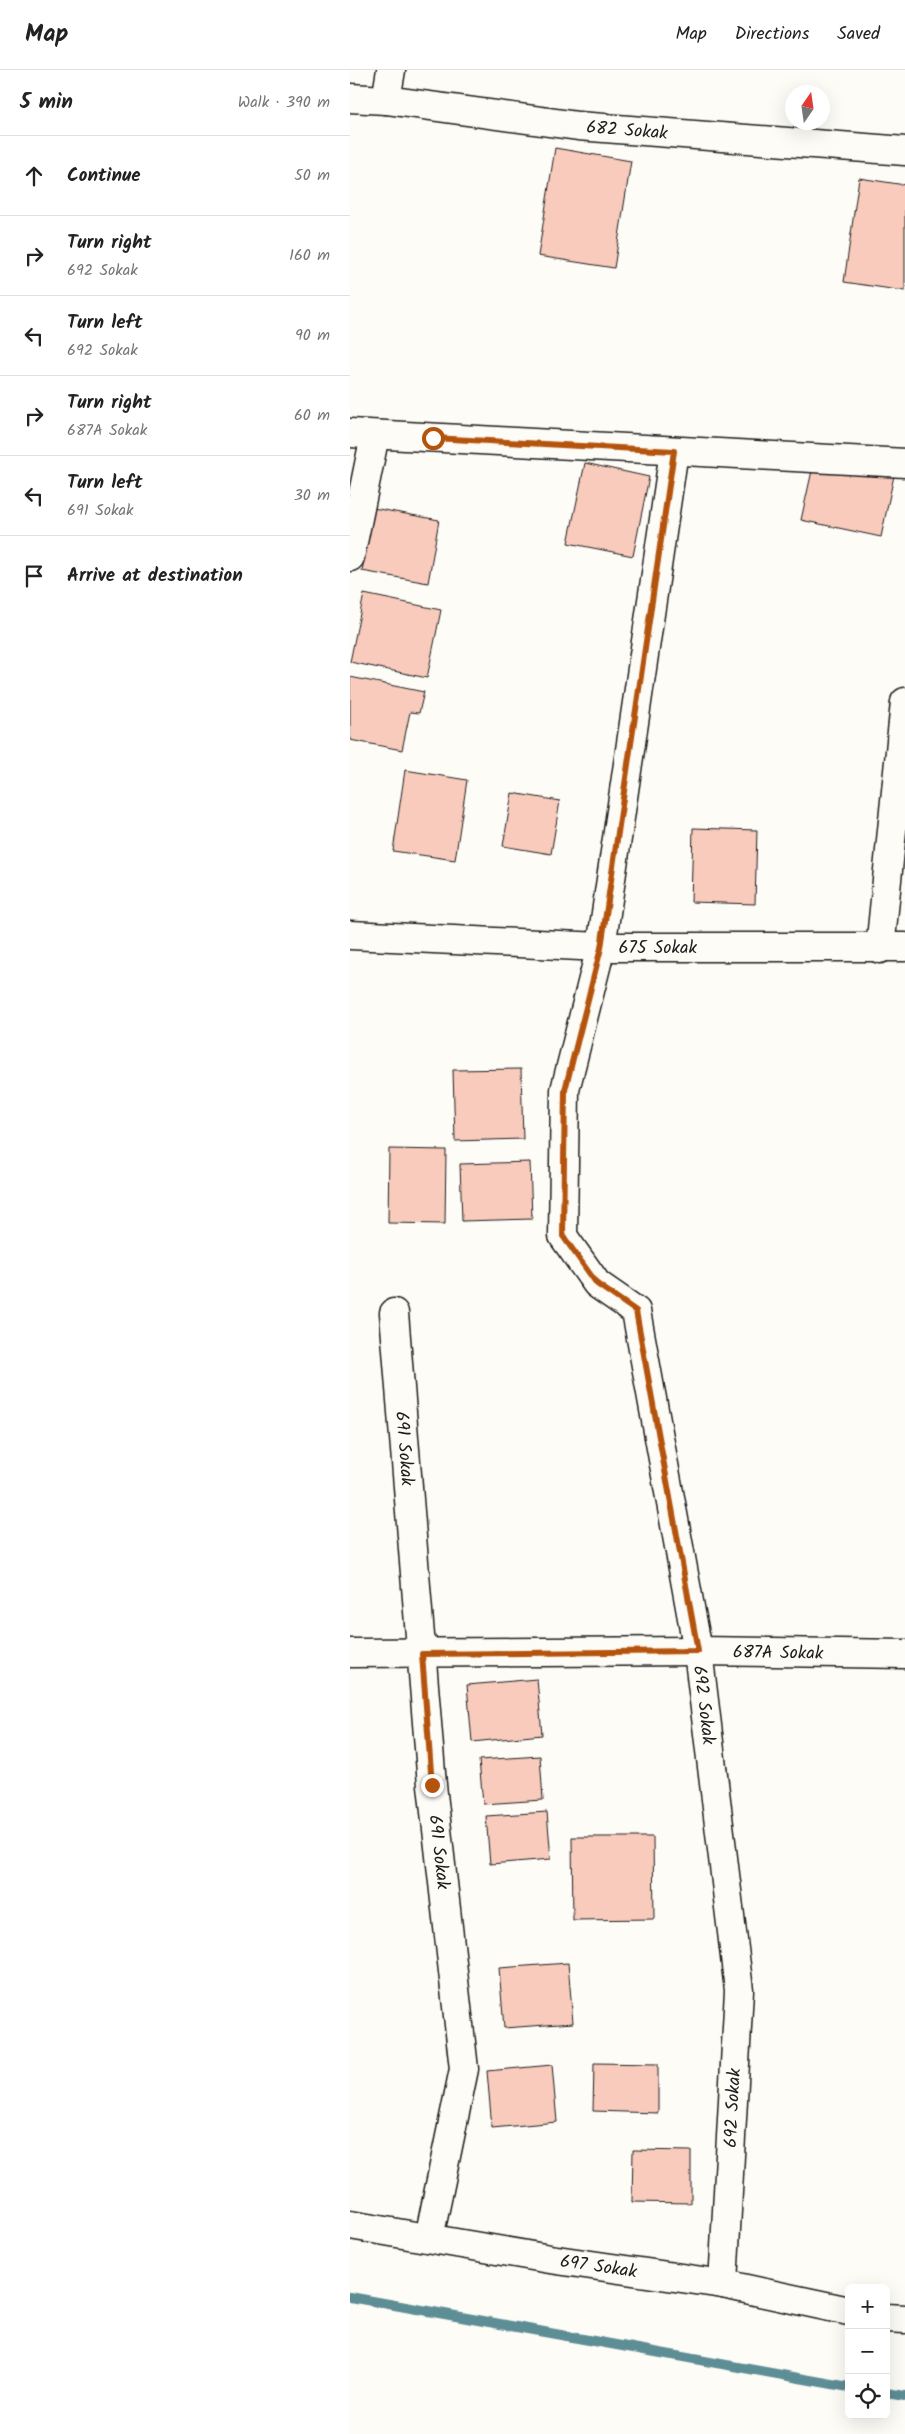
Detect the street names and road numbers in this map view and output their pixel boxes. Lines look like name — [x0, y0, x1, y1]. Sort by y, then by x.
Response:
street label: 682 Sokak — [585, 114, 669, 149]
street label: 675 Sokak — [619, 934, 697, 963]
street label: 691 Sokak — [386, 1410, 421, 1488]
street label: 687A Sokak — [733, 1639, 824, 1669]
street label: 692 Sokak — [684, 1664, 722, 1747]
street label: 691 Sokak — [419, 1813, 457, 1892]
street label: 692 Sokak — [717, 2067, 750, 2149]
street label: 697 Sokak — [558, 2248, 639, 2287]

